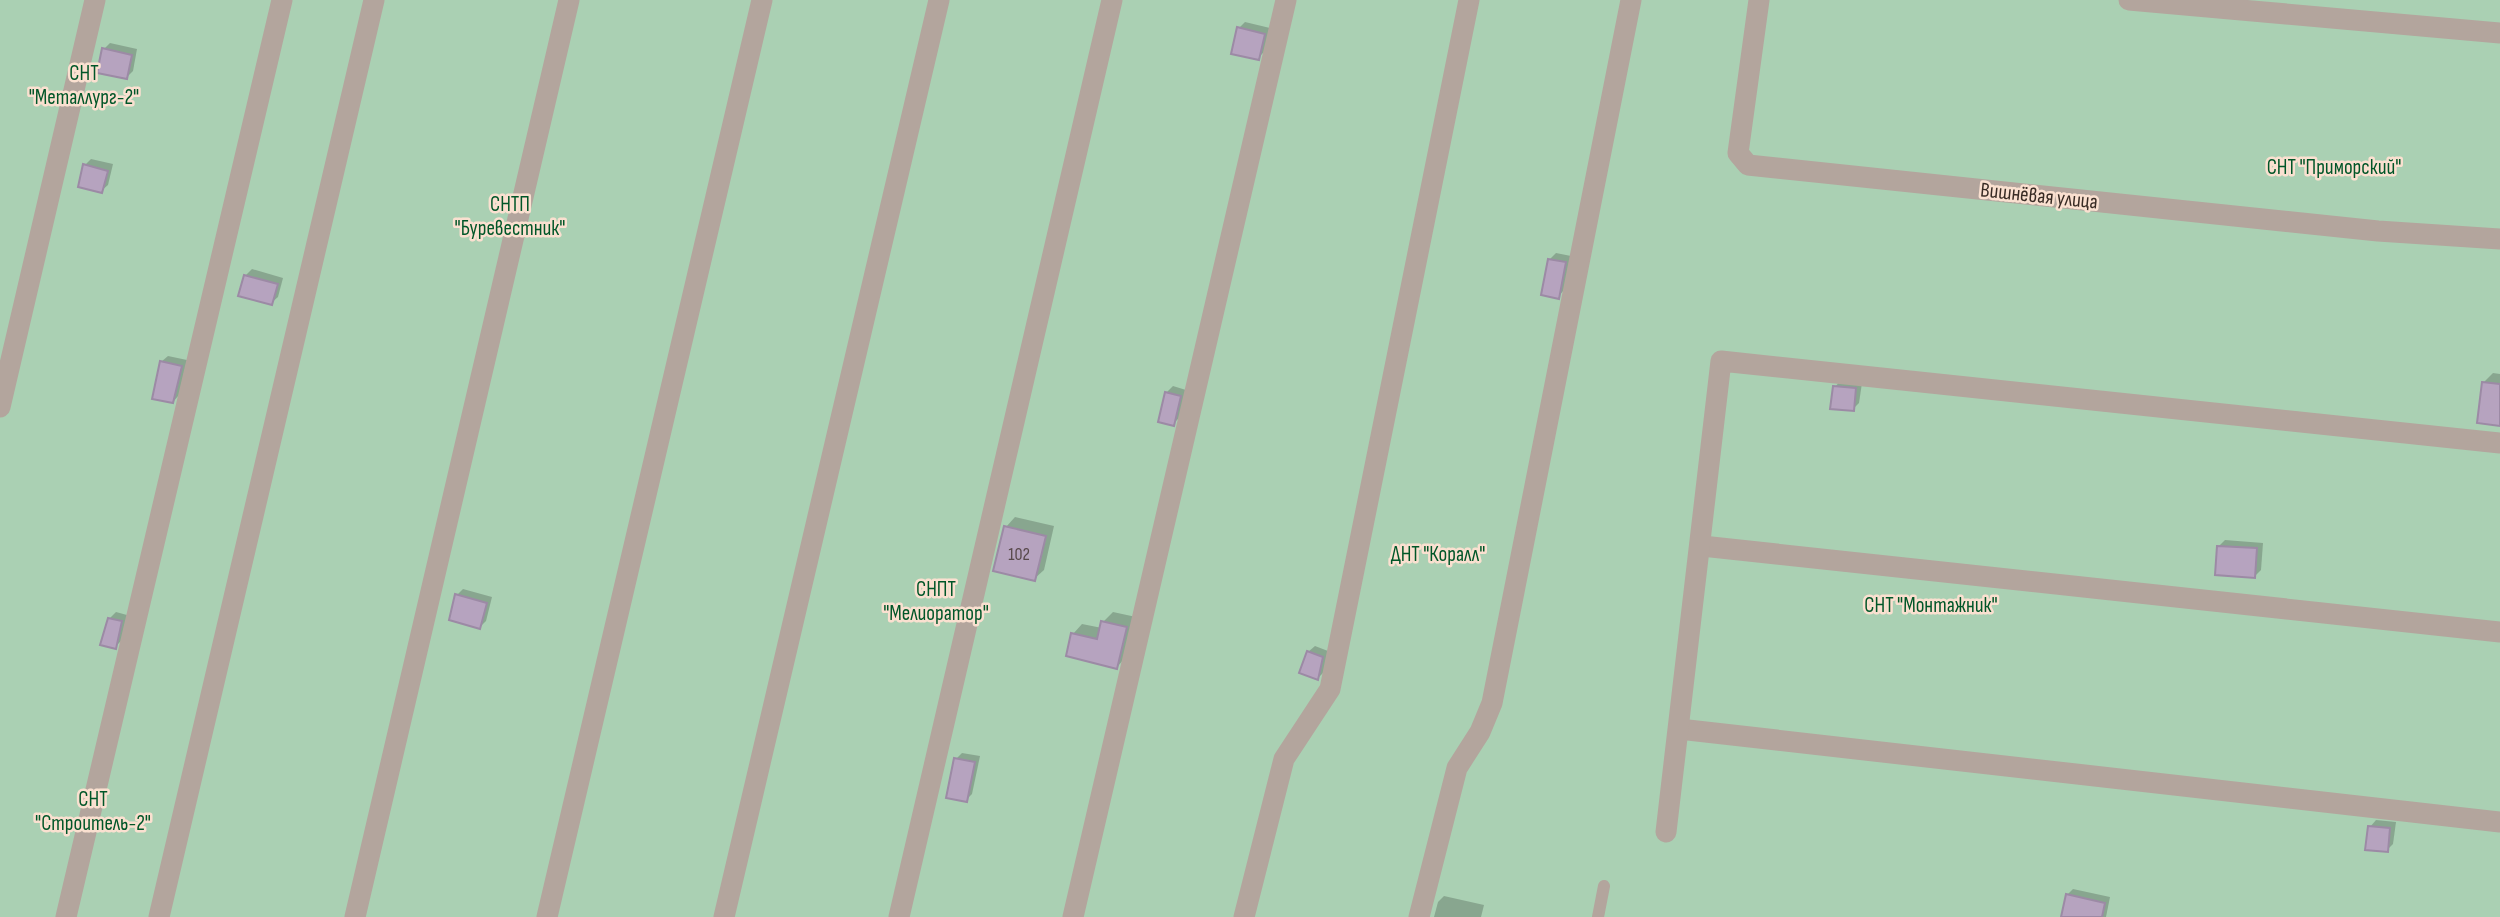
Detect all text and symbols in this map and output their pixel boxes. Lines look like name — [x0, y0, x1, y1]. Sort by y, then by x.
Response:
park label: СНТ "Металлург-2" — [29, 61, 139, 110]
park label: СНТ "Приморский" — [2267, 155, 2401, 180]
street label: Вишнёвая улица — [1979, 177, 2099, 215]
park label: СНТП "Буревестник" — [455, 192, 565, 241]
park label: ДНТ "Коралл" — [1391, 542, 1485, 567]
house number: 102 — [1008, 544, 1030, 565]
park label: СНПТ "Мелиоратор" — [883, 577, 989, 626]
park label: СНТ "Монтажник" — [1864, 593, 1998, 618]
park label: СНТ "Строитель-2" — [35, 787, 151, 836]

